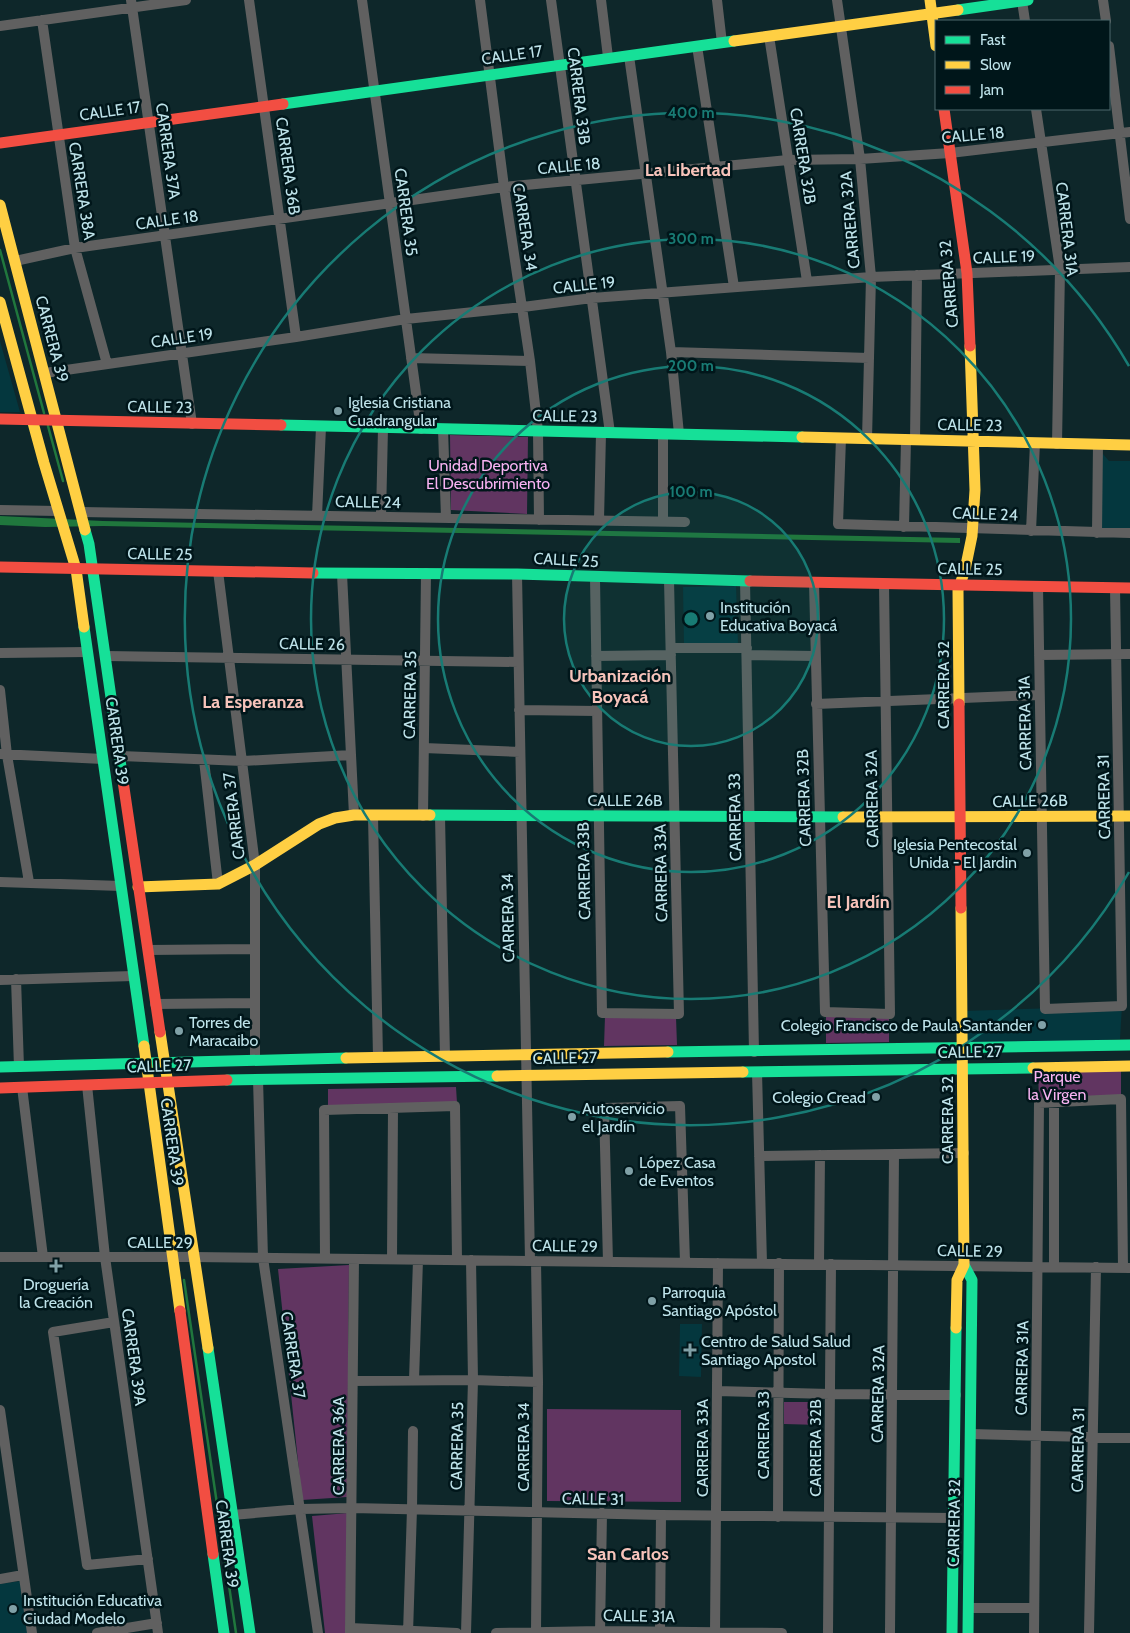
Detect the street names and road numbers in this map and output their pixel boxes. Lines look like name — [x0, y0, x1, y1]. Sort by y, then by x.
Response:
street label: CALLE 17 — [480, 41, 544, 69]
street label: CARRERA 33B — [564, 46, 594, 146]
street label: CALLE 17 — [78, 97, 142, 125]
street label: CARRERA 37A — [152, 102, 184, 200]
street label: CARRERA 32B — [786, 106, 820, 206]
street label: CARRERA 36B — [272, 116, 304, 216]
street label: CALLE 18 — [941, 123, 1005, 147]
street label: CARRERA 38A — [65, 141, 99, 242]
street label: CALLE 18 — [537, 154, 601, 178]
street label: CARRERA 35 — [390, 167, 422, 257]
street label: CARRERA 32A — [836, 170, 864, 270]
street label: CARRERA 31A — [1052, 181, 1082, 277]
street label: CARRERA 34 — [509, 182, 541, 272]
street label: CALLE 18 — [134, 206, 200, 234]
street label: CARRERA 32 — [936, 239, 962, 329]
street label: CALLE 19 — [972, 246, 1036, 268]
street label: CALLE 19 — [552, 272, 616, 298]
street label: CARRERA 39 — [31, 294, 73, 384]
street label: CALLE 19 — [150, 324, 214, 352]
street label: CALLE 23 — [127, 397, 193, 417]
street label: CALLE 23 — [532, 406, 598, 426]
street label: CALLE 23 — [937, 415, 1003, 435]
street label: CALLE 24 — [335, 492, 401, 512]
street label: CALLE 24 — [952, 503, 1018, 525]
street label: CALLE 25 — [127, 544, 193, 564]
street label: CALLE 25 — [533, 549, 599, 571]
street label: CALLE 25 — [937, 559, 1003, 579]
street label: CALLE 26 — [279, 634, 345, 654]
street label: CARRERA 32 — [934, 641, 953, 729]
street label: CARRERA 35 — [400, 651, 420, 739]
street label: CARRERA 31A — [1015, 675, 1035, 771]
street label: CARRERA 39 — [101, 696, 133, 786]
street label: CARRERA 32B — [793, 748, 815, 847]
street label: CARRERA 32A — [862, 750, 882, 848]
street label: CARRERA 31 — [1094, 754, 1114, 840]
street label: CARRERA 37 — [219, 771, 249, 861]
street label: CARRERA 33 — [725, 773, 745, 861]
street label: CALLE 26B — [587, 791, 663, 810]
street label: CALLE 26B — [992, 791, 1068, 811]
street label: CARRERA 33B — [574, 821, 594, 920]
street label: CARRERA 33A — [651, 824, 671, 922]
street label: CARRERA 34 — [498, 873, 518, 963]
street label: CALLE 27 — [938, 1042, 1002, 1062]
street label: CALLE 27 — [533, 1048, 597, 1068]
street label: CALLE 27 — [126, 1055, 192, 1077]
street label: CARRERA 32 — [938, 1076, 957, 1164]
street label: CARRERA 39 — [156, 1097, 188, 1187]
street label: CALLE 29 — [127, 1233, 193, 1252]
street label: CALLE 29 — [532, 1236, 598, 1256]
street label: CALLE 29 — [937, 1241, 1003, 1261]
street label: CARRERA 39A — [118, 1307, 150, 1407]
street label: CARRERA 37 — [277, 1310, 309, 1400]
street label: CARRERA 31A — [1012, 1320, 1032, 1416]
street label: CARRERA 32A — [868, 1345, 888, 1443]
street label: CARRERA 33 — [754, 1391, 773, 1479]
street label: CARRERA 36A — [329, 1397, 348, 1495]
street label: CARRERA 33A — [693, 1399, 712, 1497]
street label: CARRERA 32B — [806, 1399, 825, 1497]
street label: CARRERA 35 — [447, 1402, 467, 1490]
street label: CARRERA 34 — [514, 1403, 533, 1491]
street label: CARRERA 31 — [1068, 1407, 1088, 1493]
street label: CARRERA 32 — [944, 1479, 964, 1567]
street label: CALLE 31 — [562, 1489, 624, 1509]
street label: CARRERA 39 — [211, 1499, 243, 1589]
street label: CALLE 31A — [603, 1606, 675, 1626]

